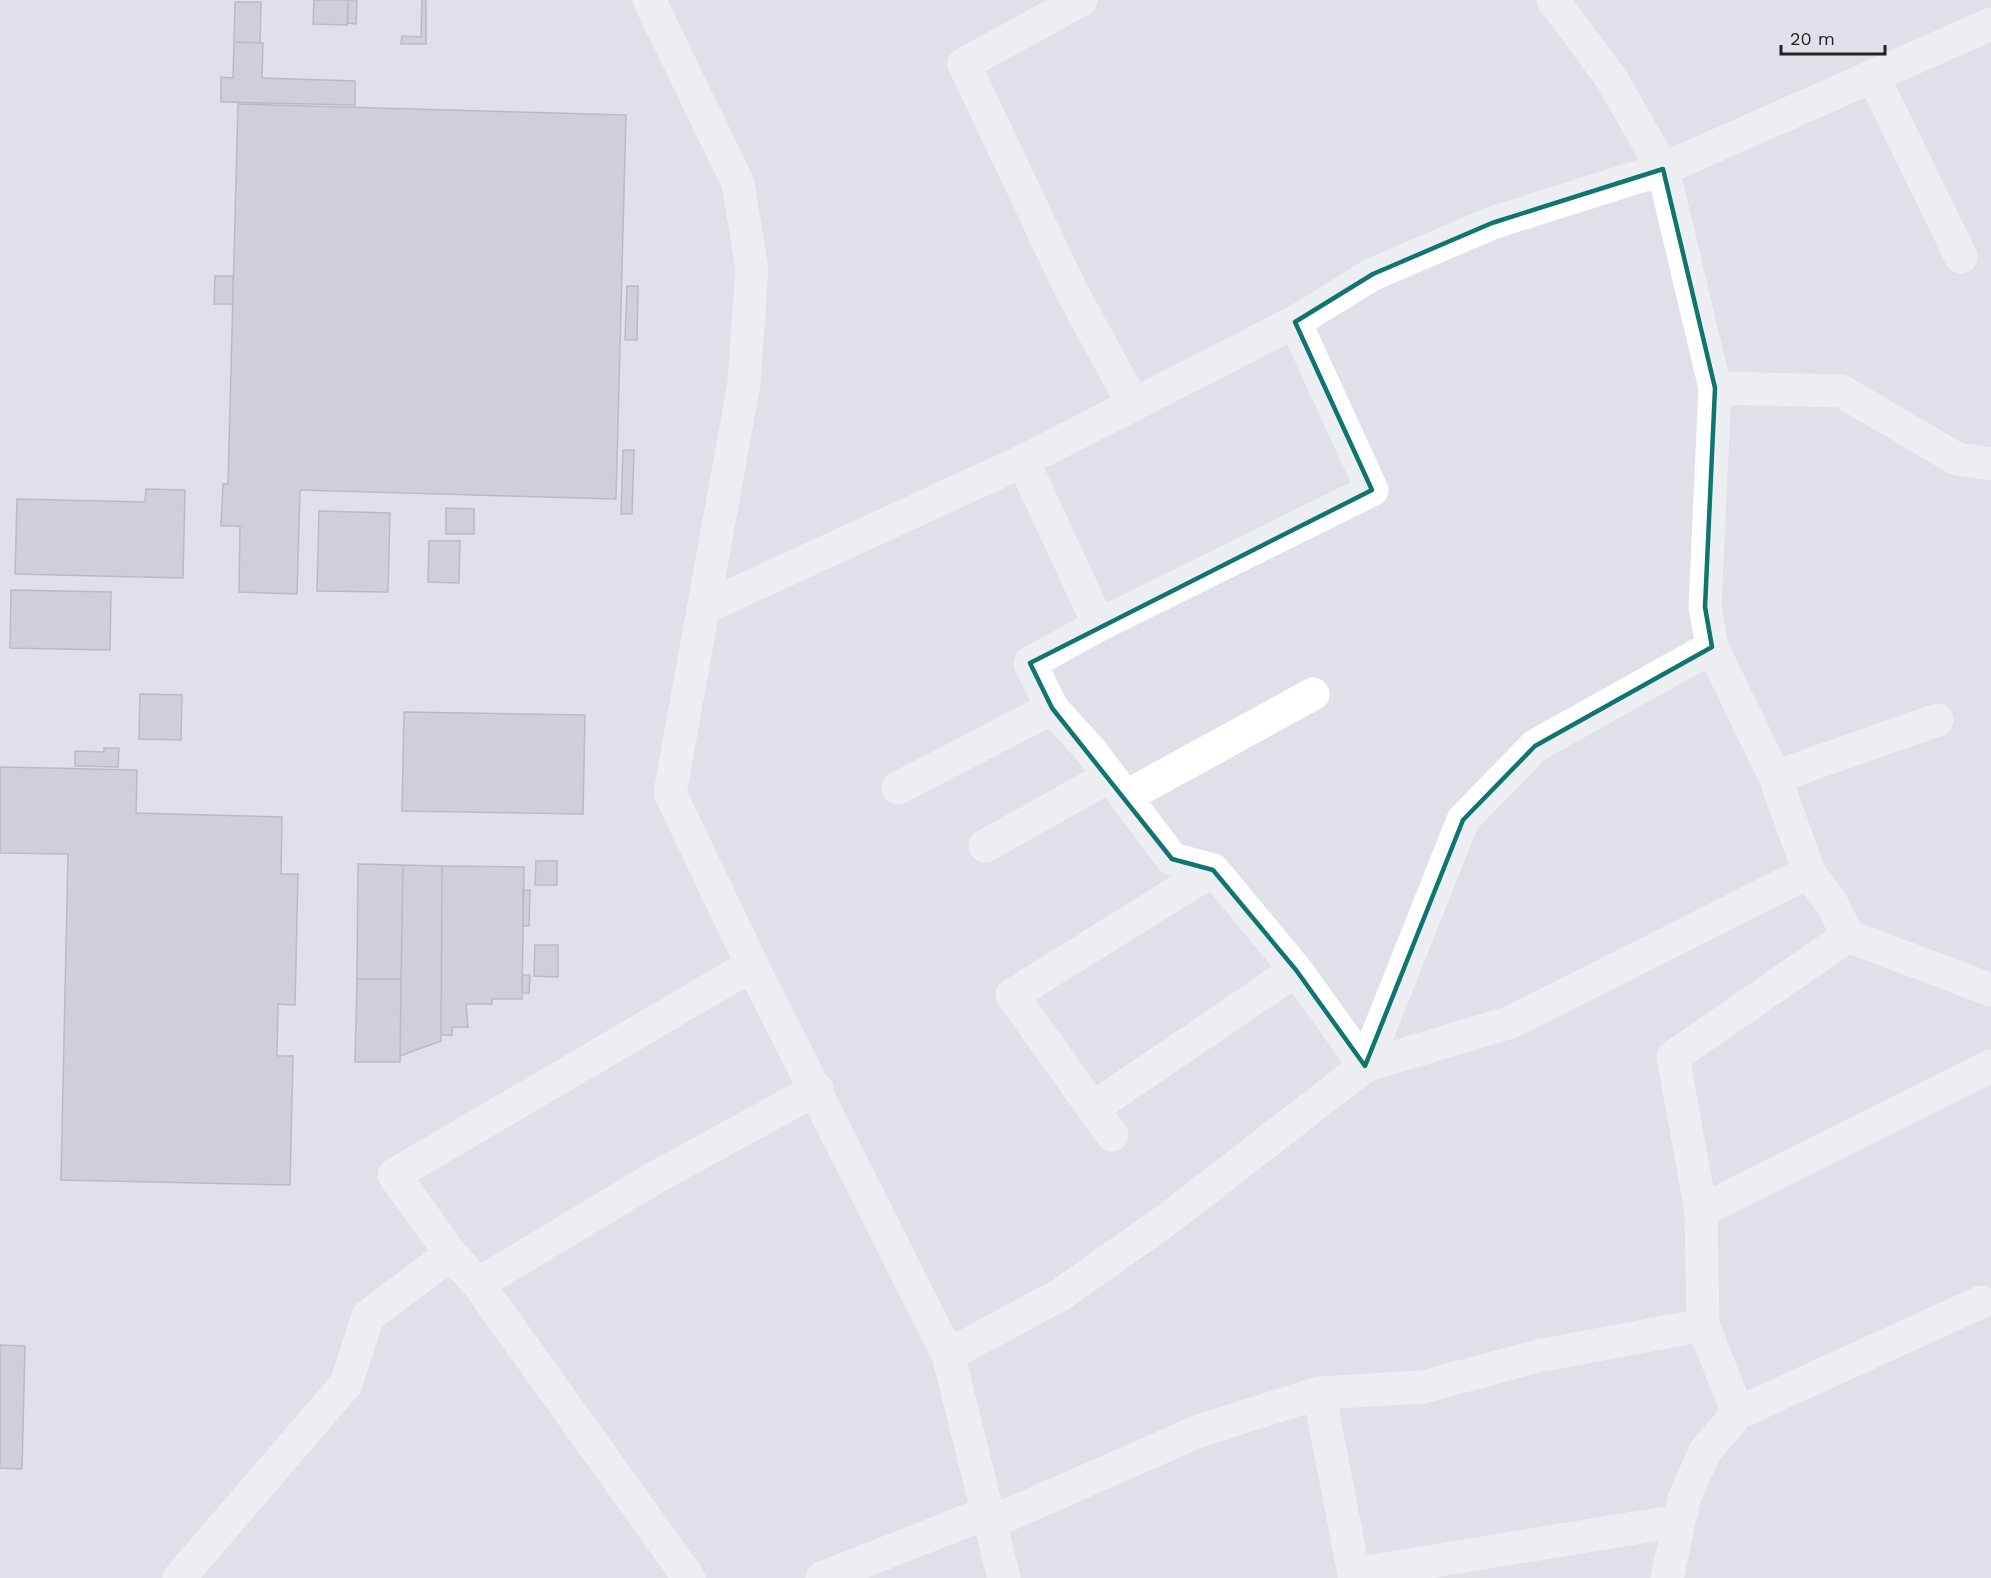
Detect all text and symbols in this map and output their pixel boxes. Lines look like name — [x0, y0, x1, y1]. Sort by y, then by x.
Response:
scale bar — [1781, 18, 1884, 56]
text: 20 m — [1790, 28, 1835, 49]

